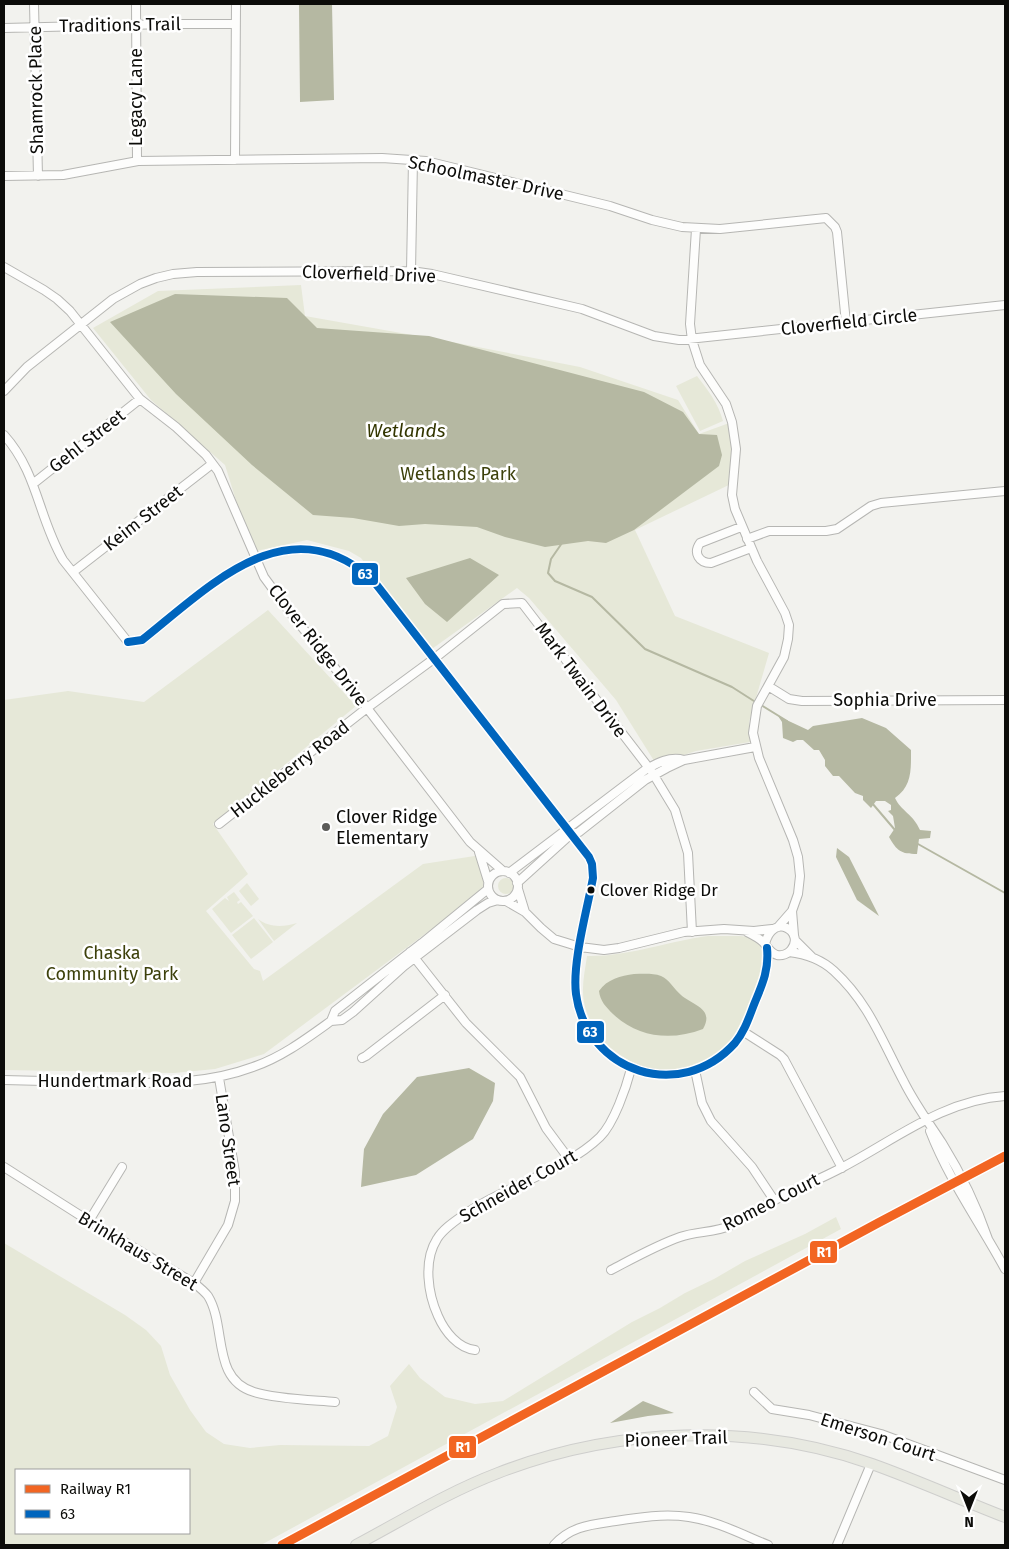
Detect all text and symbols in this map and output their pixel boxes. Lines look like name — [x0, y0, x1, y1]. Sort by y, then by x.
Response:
street label: Traditions Trail — [59, 13, 181, 37]
street label: Shamrock Place — [24, 26, 48, 154]
street label: Legacy Lane — [125, 48, 147, 146]
street label: Schoolmaster Drive — [406, 151, 566, 205]
street label: Cloverfield Drive — [302, 261, 436, 287]
street label: Cloverfield Circle — [780, 304, 918, 340]
street label: Gehl Street — [45, 404, 130, 478]
water label: Wetlands — [367, 419, 446, 442]
park label: Wetlands Park — [400, 463, 517, 485]
street label: Keim Street — [99, 480, 187, 556]
line badge: 63 — [351, 562, 379, 586]
text: 63 — [357, 566, 373, 583]
street label: Clover Ridge Drive — [264, 580, 372, 710]
street label: Mark Twain Drive — [531, 618, 631, 742]
street label: Sophia Drive — [833, 689, 937, 711]
street label: Huckleberry Road — [226, 716, 354, 822]
place label: Clover Ridge Elementary — [336, 806, 437, 849]
marker: Clover Ridge Elementary — [320, 821, 332, 833]
place label: Clover Ridge Dr — [600, 880, 718, 901]
marker: Clover Ridge Dr — [586, 885, 596, 895]
park label: Chaska Community Park — [46, 942, 179, 985]
line badge: 63 — [576, 1020, 605, 1044]
text: 63 — [582, 1024, 598, 1041]
street label: Hundertmark Road — [38, 1070, 192, 1092]
street label: Lano Street — [211, 1092, 245, 1188]
street label: Schneider Court — [455, 1144, 581, 1227]
street label: Romeo Court — [719, 1168, 824, 1236]
street label: Brinkhaus Street — [74, 1207, 202, 1296]
line badge: R1 — [809, 1240, 838, 1264]
text: R1 — [817, 1244, 831, 1261]
street label: Emerson Court — [818, 1408, 939, 1466]
street label: Pioneer Trail — [624, 1426, 728, 1452]
line badge: R1 — [448, 1435, 477, 1459]
text: R1 — [456, 1439, 470, 1456]
legend — [15, 1469, 190, 1534]
text: Railway R1 — [60, 1480, 131, 1498]
north arrow — [944, 1484, 994, 1534]
text: 63 — [60, 1505, 75, 1523]
text: N — [964, 1513, 974, 1530]

